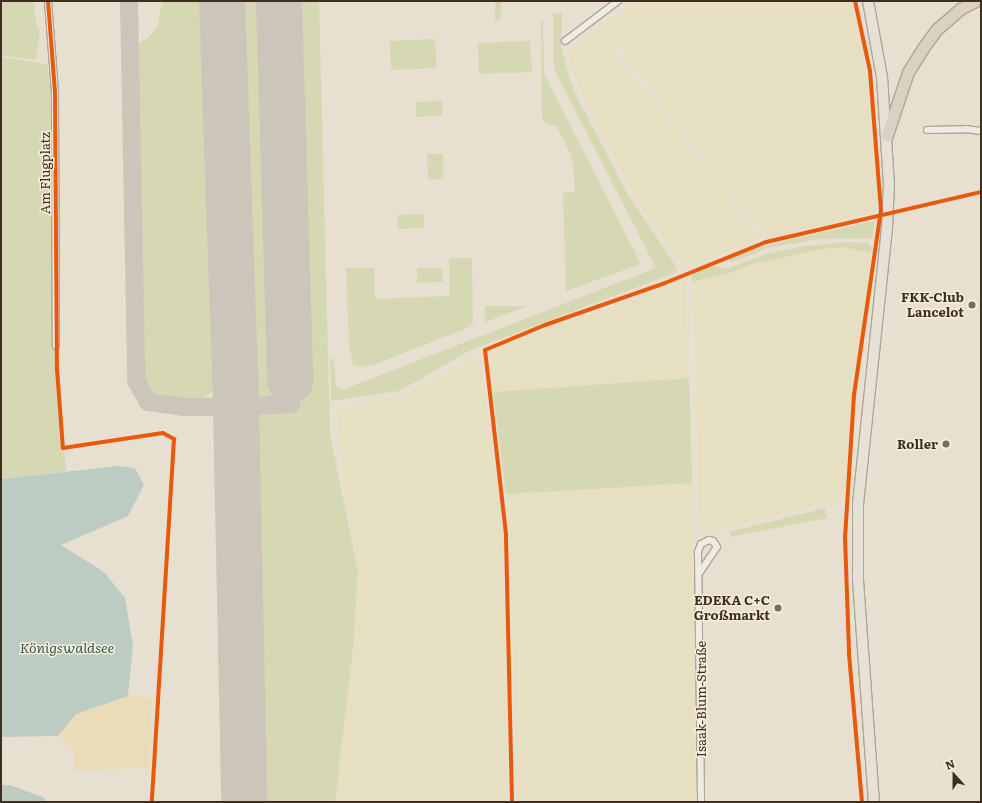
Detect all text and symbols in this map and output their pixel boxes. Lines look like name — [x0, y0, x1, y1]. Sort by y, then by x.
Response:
street label: Am Flugplatz — [37, 132, 53, 214]
place label: FKK-Club Lancelot — [901, 290, 964, 321]
marker: FKK-Club Lancelot — [967, 300, 977, 310]
place label: Roller — [897, 436, 938, 452]
marker: Roller — [941, 439, 951, 449]
place label: EDEKA C+C Großmarkt — [694, 593, 770, 624]
marker: EDEKA C+C Großmarkt — [773, 603, 783, 613]
water label: Königswaldsee — [20, 639, 114, 655]
street label: Isaak-Blum-Straße — [693, 641, 709, 757]
north arrow — [934, 755, 974, 795]
text: N — [943, 755, 957, 773]

